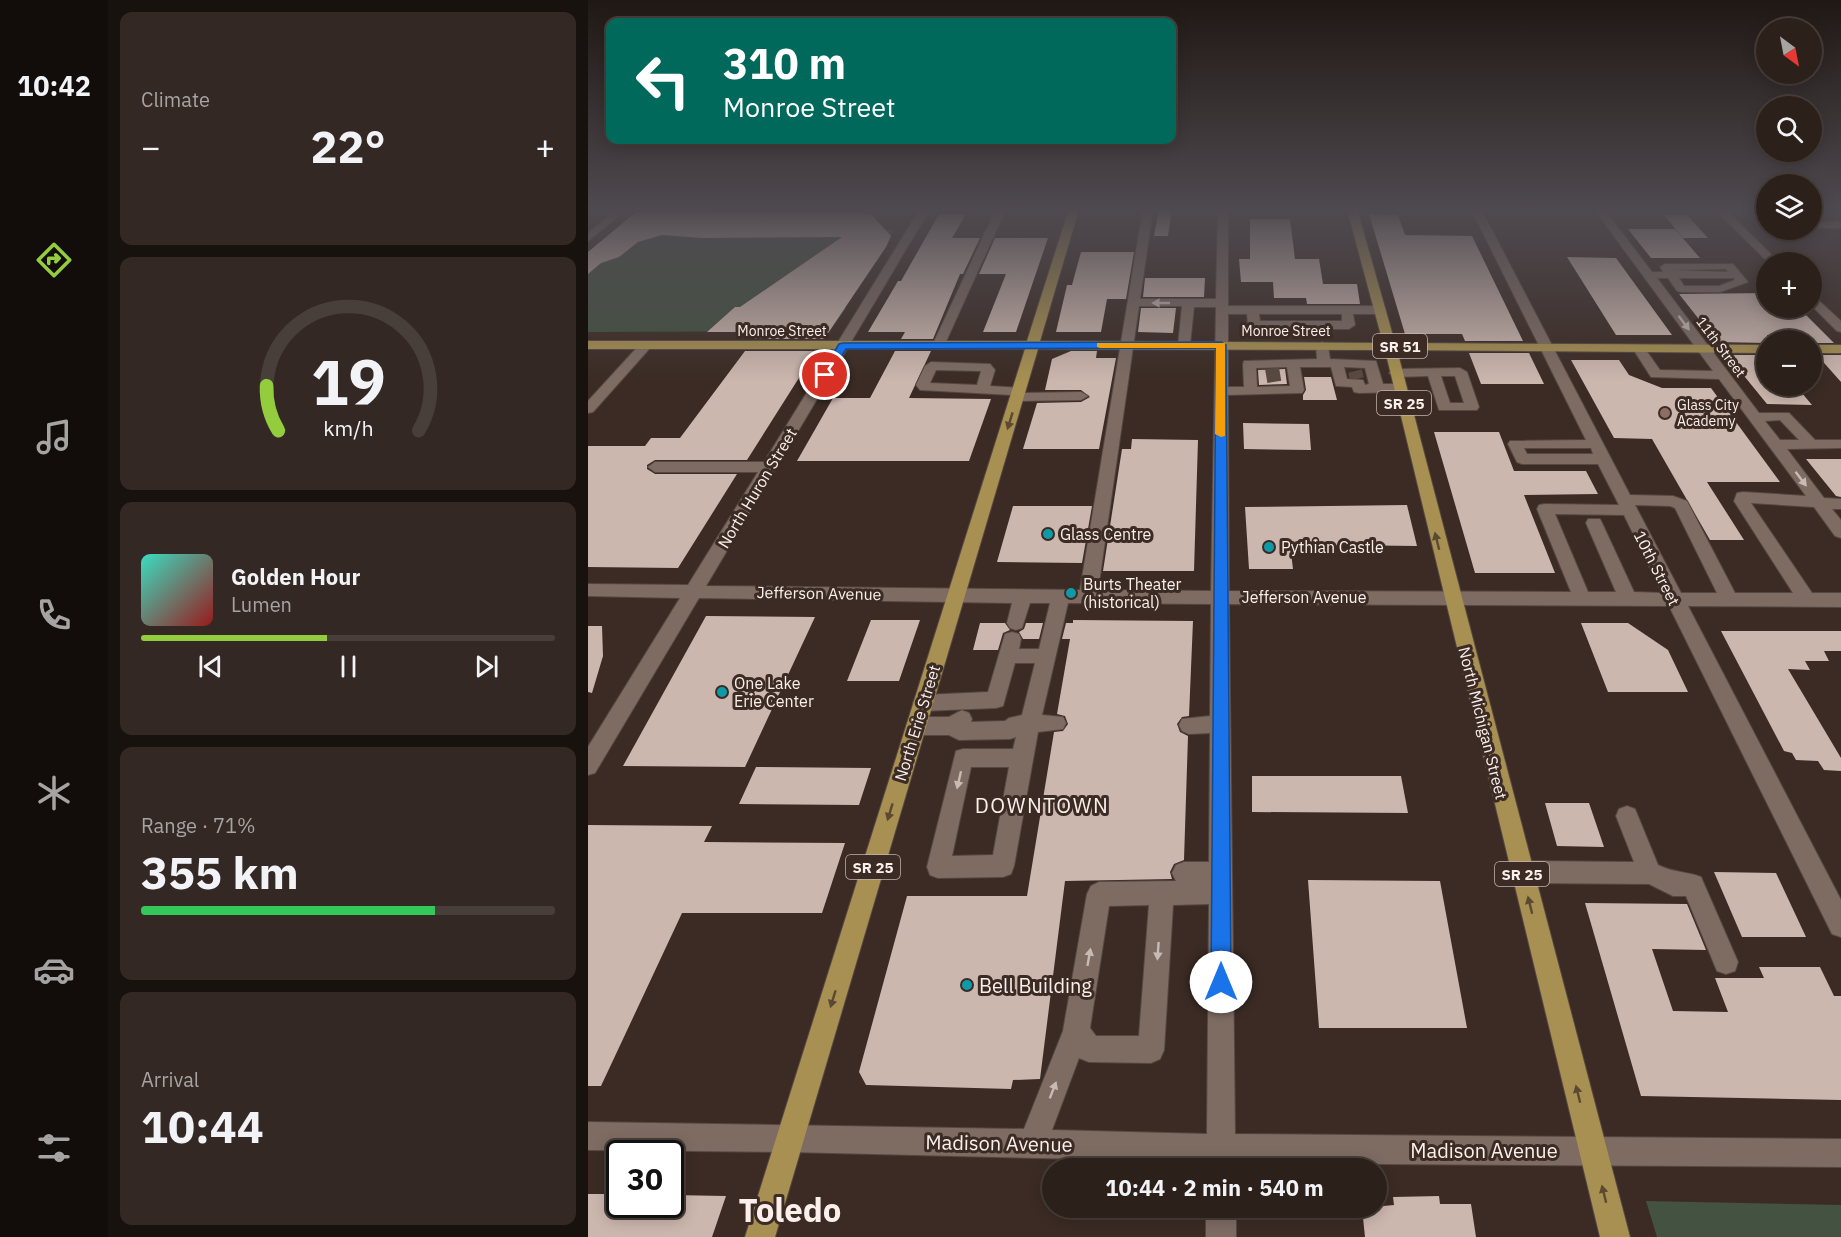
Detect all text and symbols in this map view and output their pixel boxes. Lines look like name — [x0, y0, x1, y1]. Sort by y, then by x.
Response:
north arrow — [1756, 18, 1822, 84]
map controls — [1756, 18, 1822, 396]
text: 310 m — [723, 36, 846, 91]
icon: left — [624, 42, 702, 120]
text: 10:42 — [17, 68, 91, 103]
text: Climate — [141, 86, 210, 113]
text: Monroe Street — [723, 89, 896, 124]
button: search — [1756, 96, 1822, 162]
text: 22° — [310, 117, 386, 175]
text: − — [141, 125, 161, 168]
text: + — [535, 125, 555, 168]
button: layers — [1756, 174, 1822, 240]
icon: directions — [33, 239, 75, 281]
button: + — [1756, 252, 1822, 318]
one-way arrow — [1151, 298, 1170, 308]
street label: 11th Street — [1692, 313, 1750, 381]
one-way arrow — [1678, 316, 1690, 331]
street label: Monroe Street — [737, 322, 827, 340]
street label: Monroe Street — [1241, 322, 1331, 340]
button: − — [1756, 330, 1822, 396]
road number: SR 51 — [1373, 334, 1427, 358]
text: 19 — [311, 341, 385, 422]
pin — [799, 349, 850, 400]
icon: arrive — [808, 358, 841, 391]
road number: SR 25 — [1377, 391, 1431, 415]
place label: Glass City Academy — [1677, 396, 1739, 430]
marker: Glass City Academy — [1658, 406, 1672, 420]
one-way arrow — [1004, 412, 1014, 430]
text: km/h — [323, 414, 373, 442]
icon: music — [33, 416, 75, 458]
street label: North Huron Street — [713, 424, 801, 552]
one-way arrow — [1795, 472, 1807, 487]
place label: Glass Centre — [1060, 524, 1151, 544]
marker: Glass Centre — [1041, 527, 1055, 541]
street label: 10th Street — [1630, 527, 1684, 609]
one-way arrow — [1432, 532, 1442, 550]
place label: Pythian Castle — [1281, 537, 1384, 557]
marker: Pythian Castle — [1262, 540, 1276, 554]
text: Golden Hour — [231, 562, 360, 591]
place label: Burts Theater (historical) — [1083, 574, 1182, 612]
street label: Jefferson Avenue — [756, 582, 882, 604]
marker: Burts Theater (historical) — [1064, 586, 1078, 600]
street label: Jefferson Avenue — [1242, 587, 1367, 607]
text: Lumen — [231, 591, 292, 618]
icon: phone — [33, 594, 75, 636]
street label: North Michigan Street — [1454, 645, 1512, 801]
icon: previous — [194, 650, 227, 683]
icon: pause — [332, 650, 365, 683]
icon: next — [470, 650, 503, 683]
street label: North Erie Street — [890, 663, 944, 783]
place label: One Lake Erie Center — [734, 673, 814, 711]
marker: One Lake Erie Center — [715, 685, 729, 699]
one-way arrow — [953, 770, 963, 789]
icon: climate — [33, 772, 75, 814]
district label: DOWNTOWN — [975, 791, 1109, 819]
one-way arrow — [885, 803, 894, 821]
text: Range · 71% — [141, 812, 256, 839]
text: 355 km — [141, 843, 299, 901]
road number: SR 25 — [846, 855, 900, 879]
road number: SR 25 — [1495, 862, 1549, 886]
one-way arrow — [1525, 896, 1535, 914]
one-way arrow — [1153, 942, 1163, 961]
one-way arrow — [1085, 947, 1094, 966]
icon: car — [33, 949, 75, 991]
position arrow — [1189, 950, 1253, 1014]
place label: Bell Building — [979, 972, 1092, 999]
marker: Bell Building — [960, 978, 974, 992]
one-way arrow — [828, 990, 837, 1008]
text: Arrival — [141, 1066, 199, 1093]
one-way arrow — [1048, 1080, 1058, 1098]
one-way arrow — [1573, 1085, 1583, 1103]
text: 10:44 — [141, 1097, 264, 1155]
icon: filters — [33, 1127, 75, 1169]
street label: Madison Avenue — [925, 1128, 1073, 1158]
street label: Madison Avenue — [1410, 1137, 1558, 1164]
speed limit sign: 30 — [606, 1140, 684, 1218]
text: 10:44 · 2 min · 540 m — [1105, 1173, 1324, 1202]
one-way arrow — [1599, 1185, 1608, 1203]
district label: Toledo — [739, 1188, 841, 1231]

